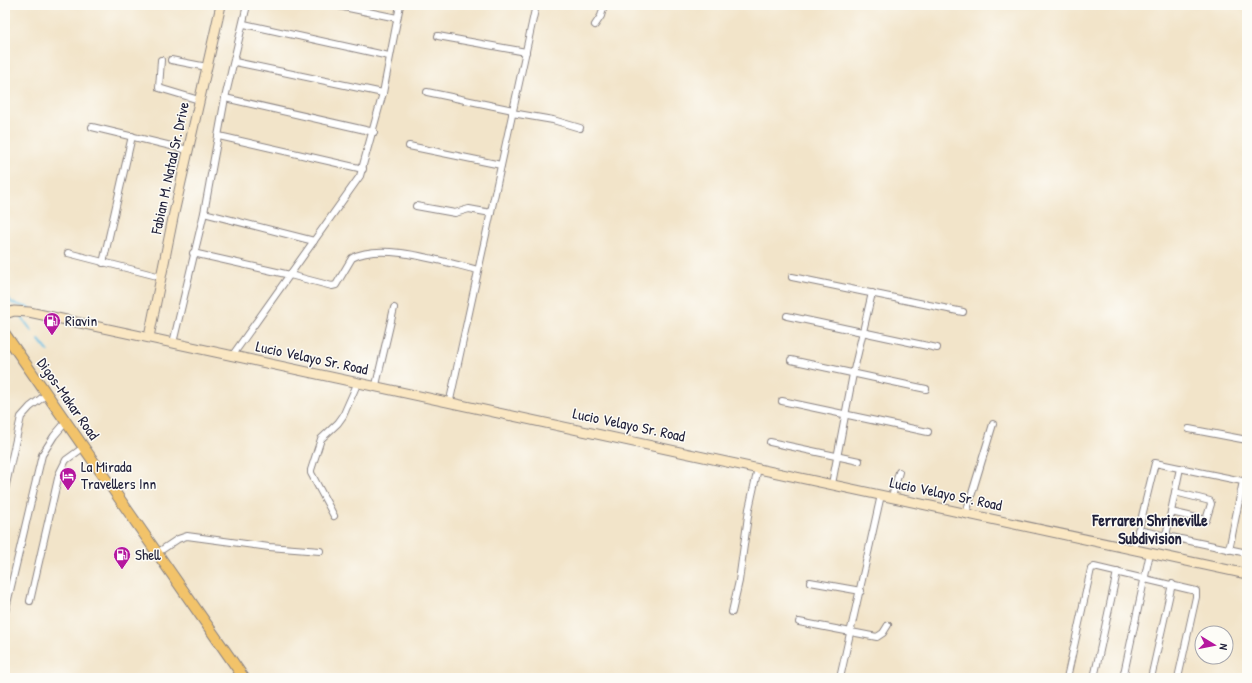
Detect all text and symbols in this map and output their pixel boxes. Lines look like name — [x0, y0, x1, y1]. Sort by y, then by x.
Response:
street label: Fabian M. Natad Sr. Drive — [145, 100, 194, 237]
place label: Riavin — [65, 310, 97, 331]
fuel station icon: Riavin — [42, 311, 62, 336]
street label: Lucio Velayo Sr. Road — [254, 335, 370, 380]
street label: Digos-Makar Road — [32, 353, 105, 444]
street label: Lucio Velayo Sr. Road — [571, 402, 687, 447]
place label: La Mirada Travellers Inn — [81, 456, 156, 494]
hotel icon: La Mirada Travellers Inn — [58, 466, 78, 491]
street label: Lucio Velayo Sr. Road — [888, 471, 1004, 516]
district label: Ferraren Shrineville Subdivision — [1091, 509, 1208, 549]
place label: Shell — [135, 544, 161, 565]
fuel station icon: Shell — [112, 545, 132, 570]
north arrow — [1194, 625, 1234, 665]
text: N — [1216, 643, 1231, 651]

